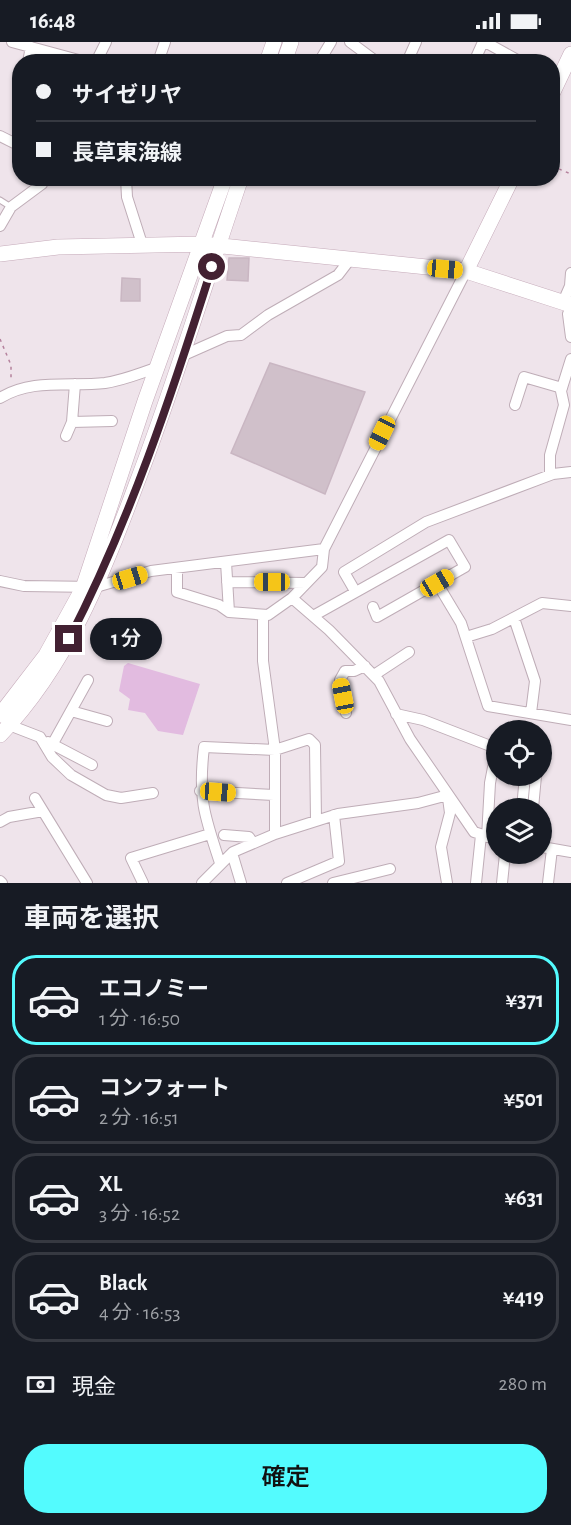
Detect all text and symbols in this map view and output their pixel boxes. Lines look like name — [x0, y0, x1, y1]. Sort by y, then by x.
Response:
text: 16:48 — [30, 10, 76, 32]
text: サイゼリヤ — [72, 84, 182, 106]
text: 長草東海線 — [72, 142, 182, 164]
route start — [198, 253, 225, 280]
car — [426, 258, 464, 280]
car — [366, 413, 398, 453]
car — [110, 564, 150, 592]
car — [417, 566, 457, 600]
car — [254, 573, 290, 591]
callout: 1 分 — [90, 618, 162, 660]
route end — [55, 625, 82, 652]
text: 1 分 — [111, 629, 141, 649]
car — [331, 677, 355, 715]
map controls — [486, 720, 552, 864]
button: locate — [486, 720, 552, 786]
car — [199, 782, 237, 802]
button: layers — [486, 798, 552, 864]
text: 車両を選択 — [24, 905, 159, 932]
icon: car — [27, 973, 81, 1027]
text: エコノミー — [99, 978, 209, 1000]
text: ¥371 — [506, 989, 544, 1011]
text: 1 分 · 16:50 — [99, 1009, 180, 1029]
icon: car — [27, 1072, 81, 1126]
text: コンフォート — [99, 1077, 230, 1099]
text: ¥501 — [504, 1088, 544, 1110]
text: 2 分 · 16:51 — [99, 1108, 179, 1128]
icon: car — [27, 1171, 81, 1225]
text: XL — [99, 1173, 122, 1195]
text: ¥631 — [504, 1187, 544, 1209]
text: 3 分 · 16:52 — [99, 1204, 180, 1224]
icon: car — [27, 1270, 81, 1324]
text: Black — [99, 1272, 147, 1294]
text: ¥419 — [503, 1286, 544, 1308]
text: 4 分 · 16:53 — [99, 1303, 181, 1323]
icon: cash — [24, 1368, 57, 1401]
text: 280 m — [499, 1374, 547, 1394]
text: 現金 — [72, 1376, 116, 1398]
button: 確定 — [24, 1444, 547, 1513]

